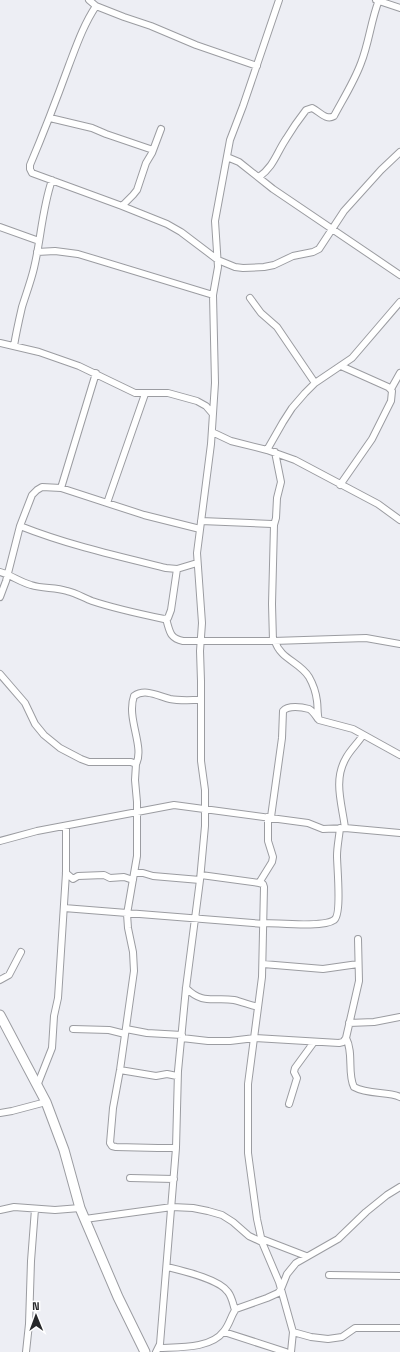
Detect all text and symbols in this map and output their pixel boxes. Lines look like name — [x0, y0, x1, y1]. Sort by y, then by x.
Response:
north arrow — [16, 1296, 56, 1336]
text: N — [32, 1299, 40, 1313]

